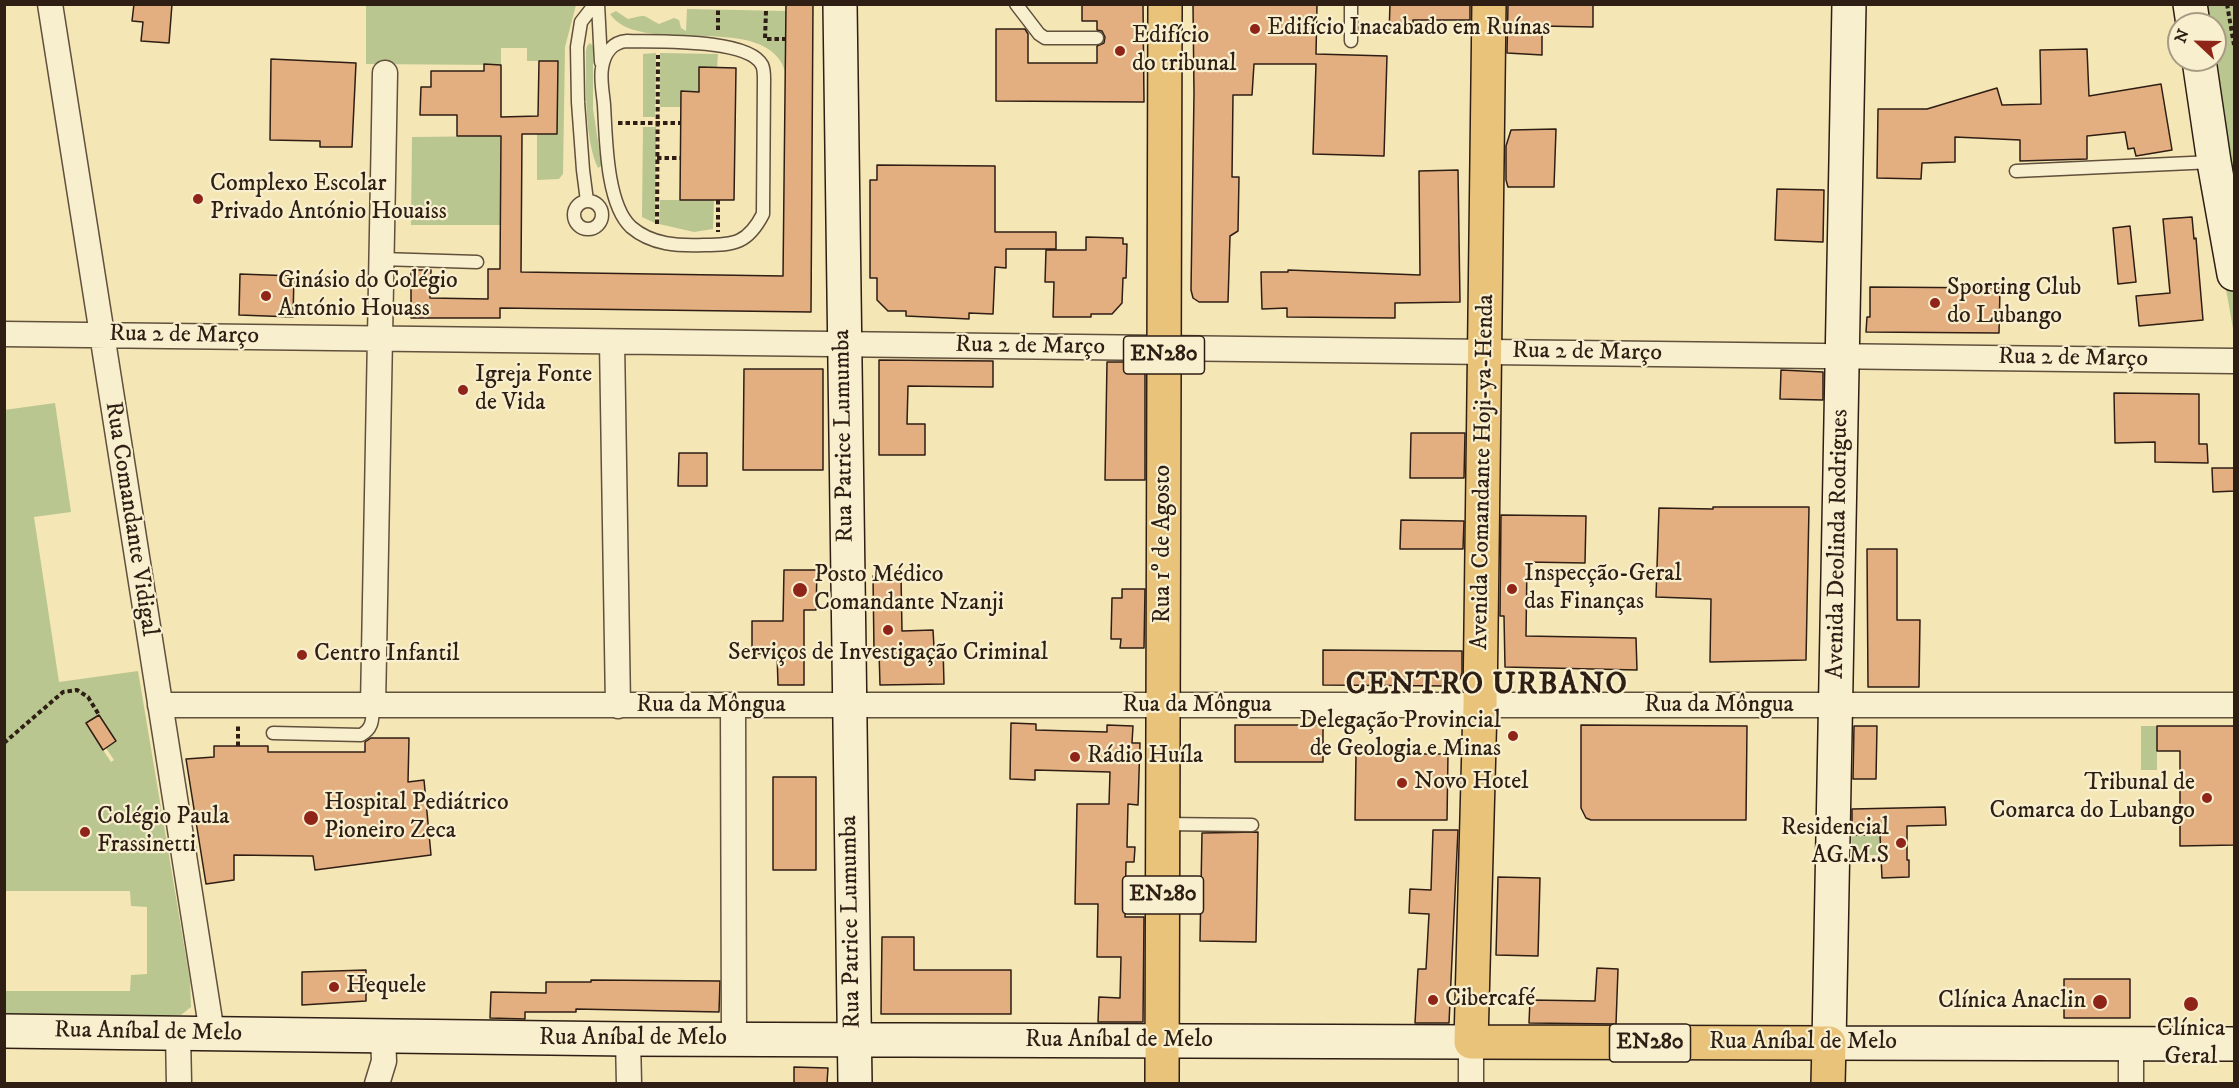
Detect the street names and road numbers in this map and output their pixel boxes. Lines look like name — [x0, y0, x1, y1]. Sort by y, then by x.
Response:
street label: Avenida Comandante Hoji-ya-Henda — [1466, 294, 1502, 650]
street label: Rua 2 de Março — [109, 320, 259, 352]
street label: Rua Patrice Lumumba — [829, 329, 861, 543]
street label: Rua 2 de Março — [955, 331, 1105, 363]
road number: EN280 — [1124, 336, 1204, 374]
street label: Rua 2 de Março — [1512, 337, 1662, 369]
street label: Rua 2 de Março — [1998, 343, 2148, 375]
street label: Rua Comandante Vidigal — [97, 400, 163, 638]
street label: Avenida Deolinda Rodrigues — [1822, 409, 1856, 679]
street label: Rua 1º de Agosto — [1150, 465, 1178, 623]
street label: Rua da Môngua — [636, 692, 786, 720]
street label: Rua da Môngua — [1122, 692, 1272, 720]
street label: Rua da Môngua — [1644, 692, 1794, 720]
street label: Rua Patrice Lumumba — [836, 815, 868, 1029]
road number: EN280 — [1122, 876, 1204, 914]
street label: Rua Aníbal de Melo — [54, 1017, 242, 1049]
road number: EN280 — [1610, 1024, 1690, 1062]
street label: Rua Aníbal de Melo — [539, 1025, 727, 1053]
street label: Rua Aníbal de Melo — [1025, 1027, 1213, 1055]
street label: Rua Aníbal de Melo — [1709, 1029, 1897, 1057]

